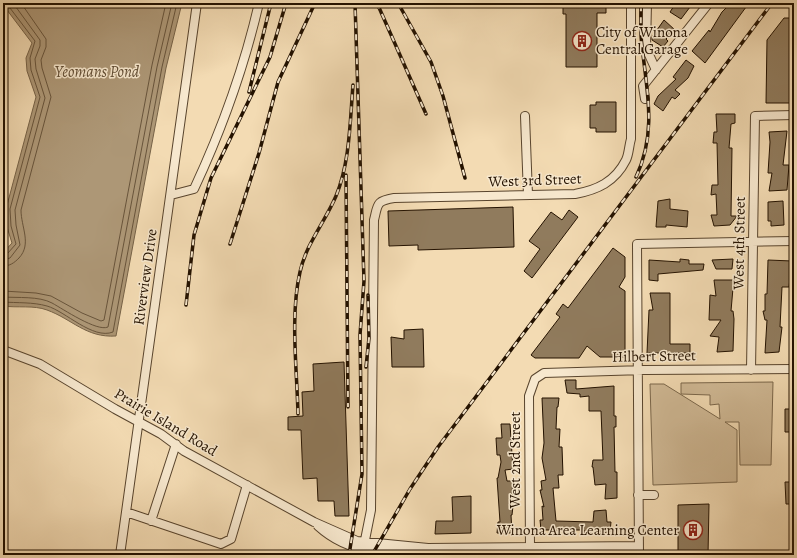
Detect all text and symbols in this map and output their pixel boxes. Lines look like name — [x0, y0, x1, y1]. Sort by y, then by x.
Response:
place label: City of Winona Central Garage — [596, 22, 688, 59]
building icon: City of Winona Central Garage — [571, 30, 593, 52]
water label: Yeomans Pond — [55, 61, 140, 83]
street label: West 3rd Street — [487, 168, 582, 192]
street label: West 4th Street — [728, 196, 750, 291]
street label: Riverview Drive — [128, 227, 162, 327]
street label: Hilbert Street — [612, 345, 696, 367]
street label: Prairie Island Road — [111, 383, 222, 461]
street label: West 2nd Street — [505, 412, 525, 509]
building icon: Winona Area Learning Center — [682, 519, 704, 541]
place label: Winona Area Learning Center — [496, 520, 679, 540]

